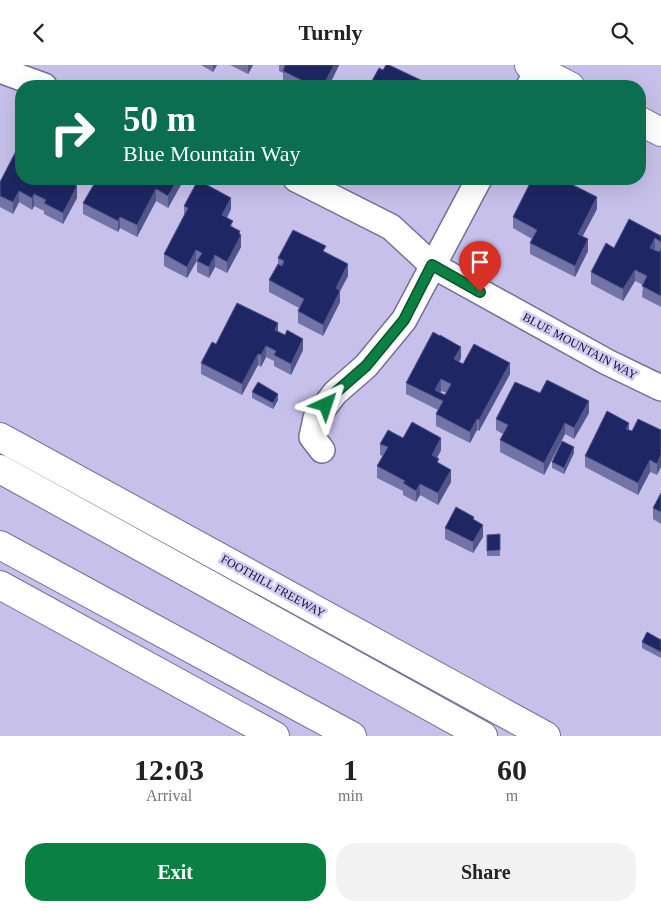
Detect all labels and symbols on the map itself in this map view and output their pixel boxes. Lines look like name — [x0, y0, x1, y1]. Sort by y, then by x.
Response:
pin — [459, 241, 501, 292]
street label: BLUE MOUNTAIN WAY — [520, 310, 640, 382]
position arrow — [299, 378, 351, 430]
street label: FOOTHILL FREEWAY — [219, 552, 328, 621]

